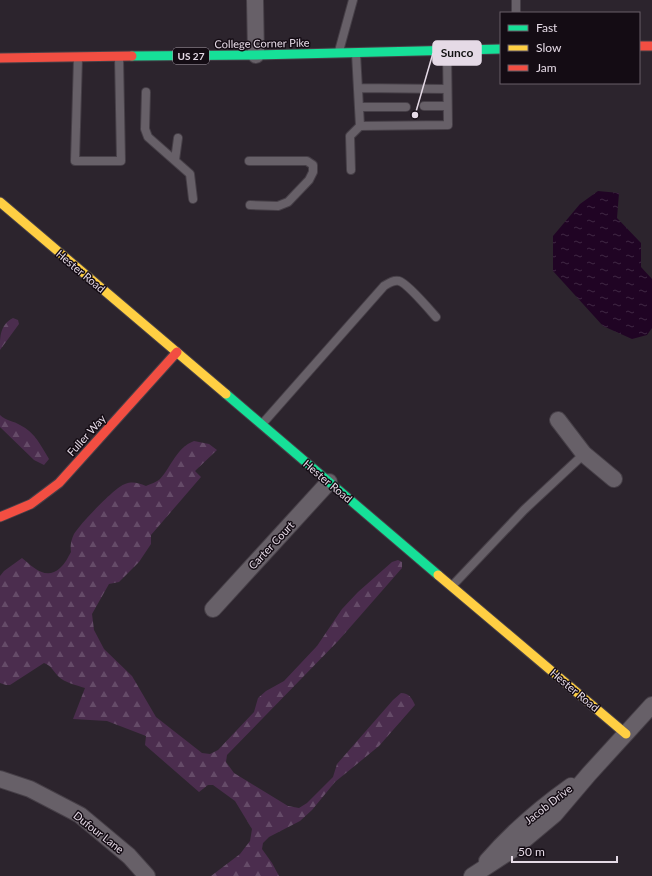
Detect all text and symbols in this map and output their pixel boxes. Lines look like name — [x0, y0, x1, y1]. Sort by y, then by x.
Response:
legend — [500, 12, 640, 84]
text: Fast — [536, 20, 558, 35]
street label: College Corner Pike — [214, 36, 310, 50]
text: Slow — [536, 40, 562, 55]
callout: Sunco — [433, 41, 481, 65]
text: Sunco — [441, 45, 473, 60]
road number: US 27 — [173, 48, 209, 64]
text: Jam — [536, 60, 557, 75]
street label: Hester Road — [54, 247, 108, 295]
street label: Fuller Way — [64, 411, 108, 458]
street label: Hester Road — [301, 457, 355, 505]
street label: Carter Court — [246, 518, 296, 572]
street label: Hester Road — [548, 666, 602, 714]
street label: Jacob Drive — [522, 781, 574, 827]
street label: Dufour Lane — [71, 808, 127, 856]
scale bar — [512, 838, 617, 864]
text: 50 m — [518, 844, 545, 859]

